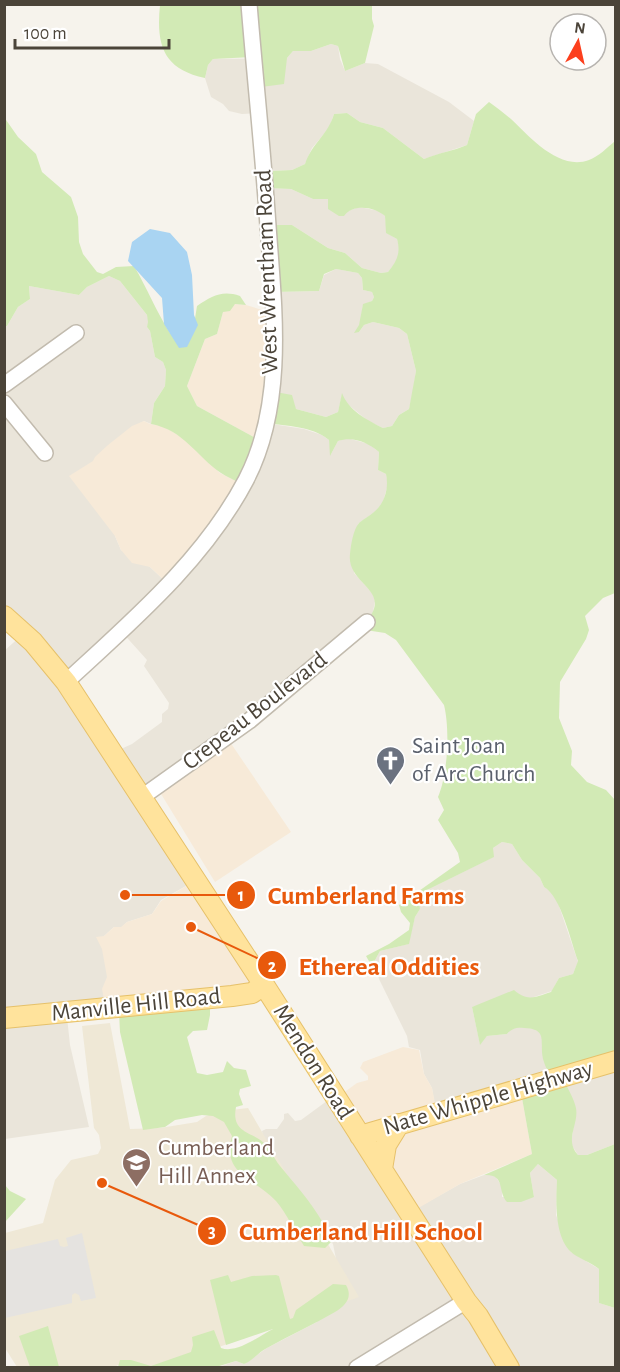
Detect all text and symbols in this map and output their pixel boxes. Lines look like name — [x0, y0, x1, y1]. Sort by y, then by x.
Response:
scale bar — [15, 12, 170, 50]
north arrow — [548, 12, 608, 72]
text: N — [573, 19, 587, 37]
text: 100 m — [24, 25, 67, 43]
street label: West Wrentham Road — [251, 169, 283, 375]
street label: Crepeau Boulevard — [178, 647, 332, 775]
place label: Saint Joan of Arc Church — [412, 734, 536, 786]
church icon: Saint Joan of Arc Church — [375, 744, 407, 786]
callout: Cumberland Farms — [226, 873, 476, 917]
text: Cumberland Farms — [268, 883, 464, 909]
text: 1 — [238, 887, 244, 905]
callout: Ethereal Oddities — [257, 943, 492, 987]
text: Ethereal Oddities — [299, 954, 479, 980]
text: 2 — [268, 958, 277, 976]
street label: Manville Hill Road — [50, 984, 222, 1026]
street label: Mendon Road — [268, 1001, 358, 1123]
street label: Nate Whipple Highway — [380, 1057, 596, 1139]
place label: Cumberland Hill Annex — [158, 1136, 274, 1188]
school or university icon: Cumberland Hill Annex — [121, 1146, 153, 1188]
callout: Cumberland Hill School — [197, 1209, 495, 1253]
text: Cumberland Hill School — [239, 1219, 483, 1245]
text: 3 — [208, 1223, 216, 1241]

